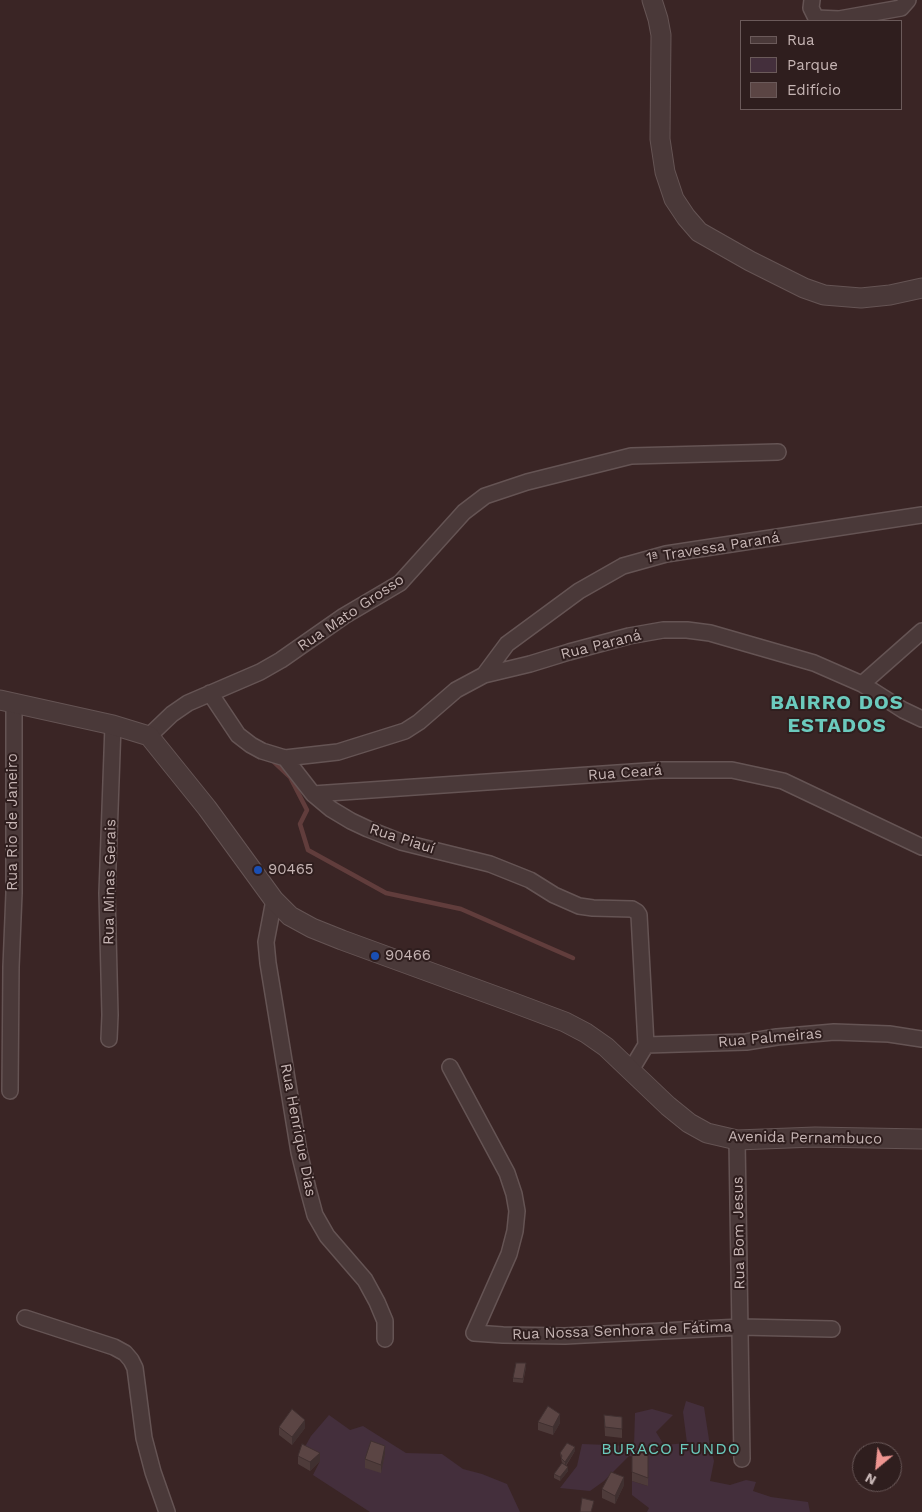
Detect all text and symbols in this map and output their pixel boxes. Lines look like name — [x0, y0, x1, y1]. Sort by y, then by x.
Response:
legend — [740, 20, 902, 110]
text: Rua — [787, 31, 815, 49]
text: Parque — [787, 56, 838, 74]
text: Edifício — [787, 81, 841, 99]
street label: 1ª Travessa Paraná — [645, 529, 781, 567]
street label: Rua Mato Grosso — [294, 571, 408, 655]
street label: Rua Paraná — [559, 626, 643, 664]
district label: BAIRRO DOS ESTADOS — [769, 691, 905, 738]
street label: Rua Rio de Janeiro — [4, 753, 22, 891]
street label: Rua Ceará — [587, 761, 663, 785]
street label: Rua Minas Gerais — [100, 819, 120, 945]
street label: Rua Piauí — [367, 820, 437, 858]
place label: 90465 — [268, 861, 314, 879]
marker: 90465 — [252, 864, 264, 876]
place label: 90466 — [385, 947, 431, 965]
marker: 90466 — [369, 950, 381, 962]
street label: Rua Palmeiras — [717, 1024, 823, 1052]
street label: Rua Henrique Dias — [276, 1062, 320, 1198]
street label: Avenida Pernambuco — [728, 1128, 882, 1148]
street label: Rua Bom Jesus — [729, 1176, 749, 1290]
street label: Rua Nossa Senhora de Fátima — [512, 1318, 732, 1344]
district label: BURACO FUNDO — [600, 1439, 742, 1459]
north arrow — [852, 1442, 902, 1492]
text: N — [862, 1470, 879, 1489]

